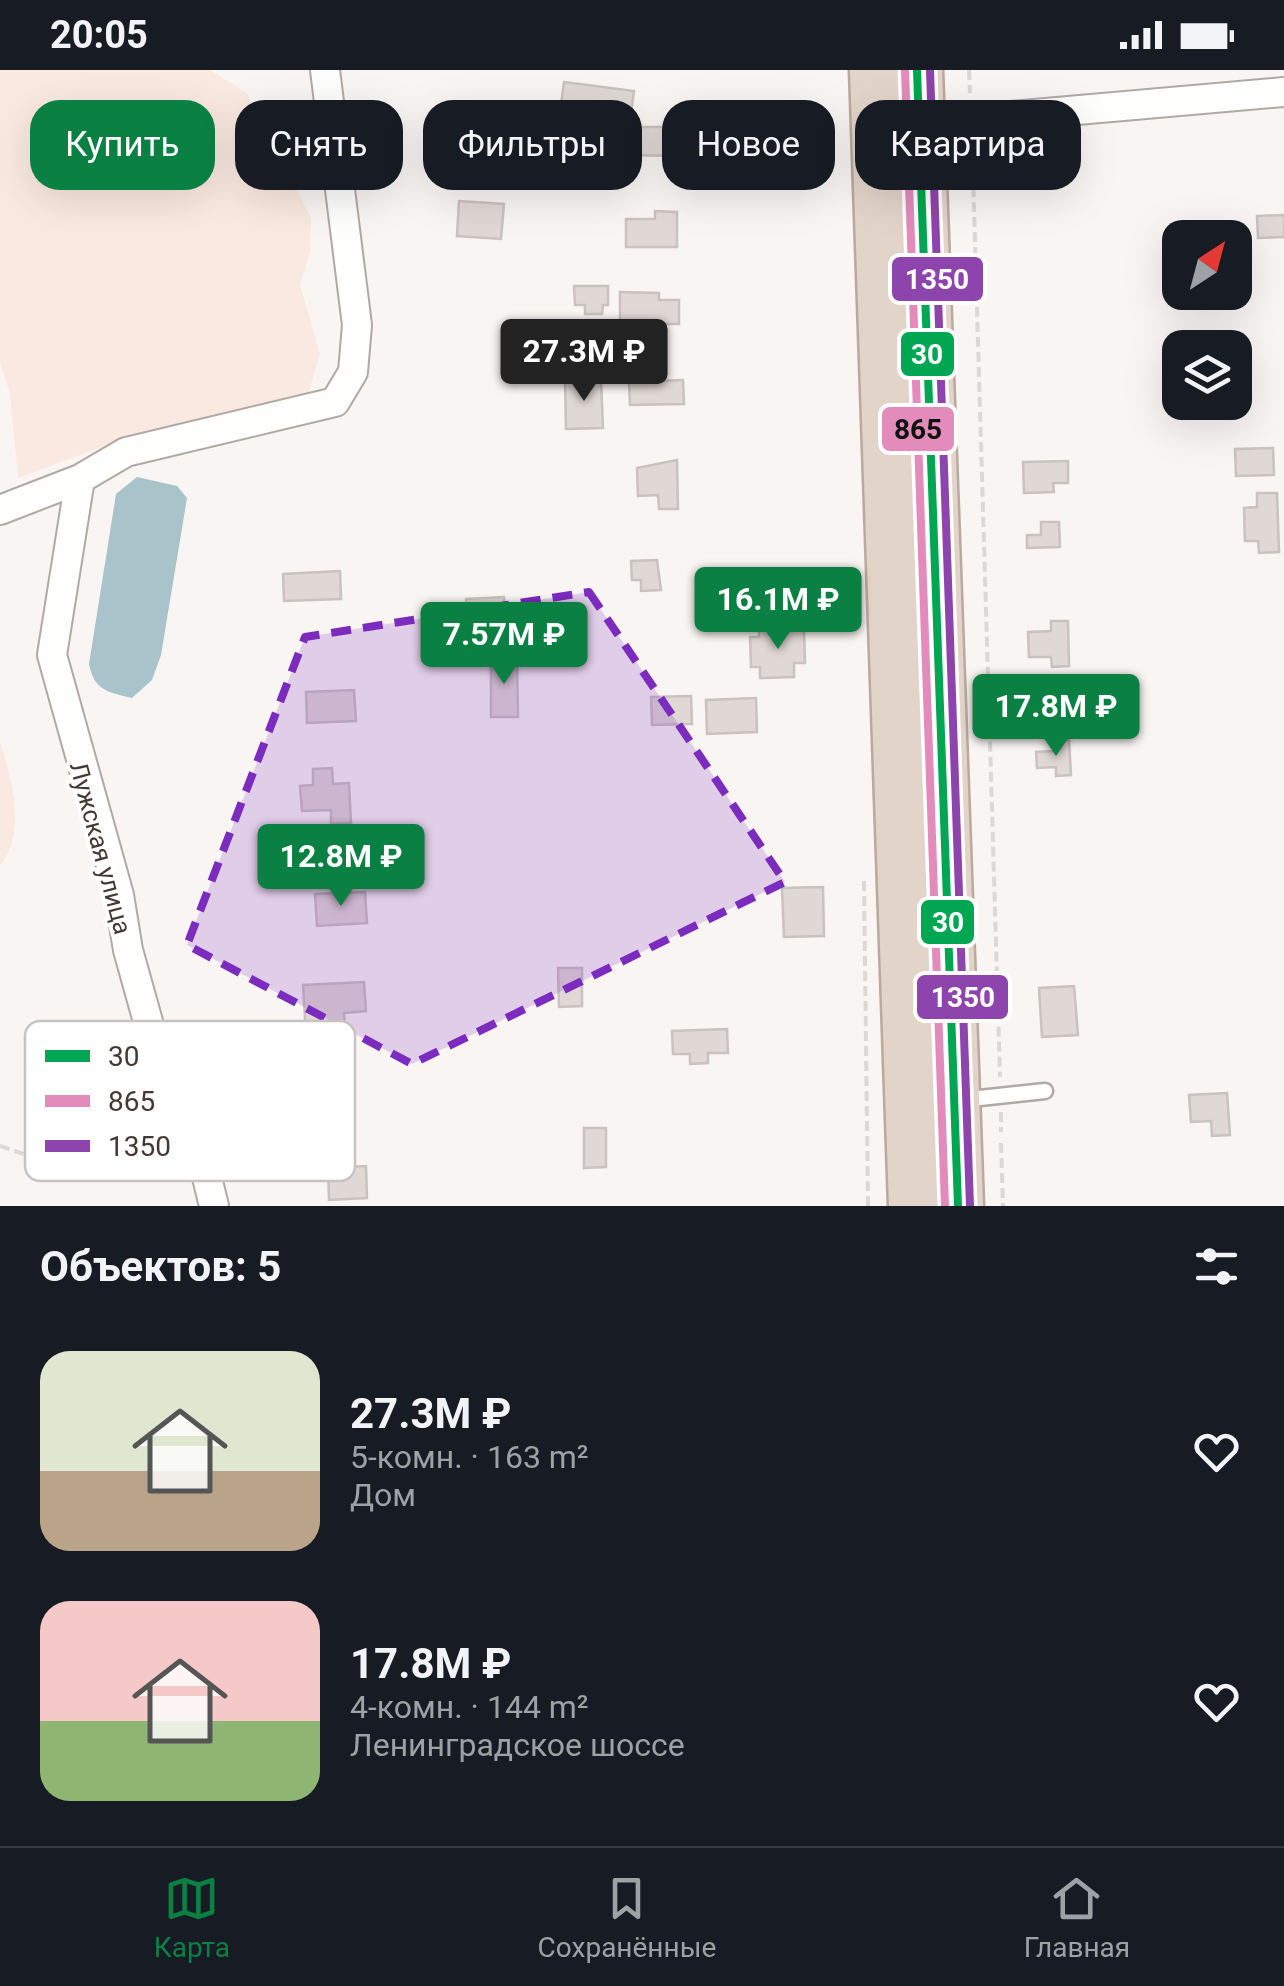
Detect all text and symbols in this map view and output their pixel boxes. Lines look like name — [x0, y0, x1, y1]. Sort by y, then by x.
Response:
text: 20:05 — [50, 13, 148, 57]
chip: Купить — [30, 100, 215, 190]
chip: Снять — [235, 100, 403, 190]
chip: Фильтры — [423, 100, 642, 190]
chip: Новое — [662, 100, 835, 190]
chip: Квартира — [855, 100, 1081, 190]
north arrow — [1162, 220, 1252, 310]
map controls — [1162, 220, 1252, 420]
line badge: 1350 — [890, 255, 985, 303]
text: 1350 — [905, 263, 969, 296]
pin: 27.3M ₽ — [492, 319, 676, 404]
line badge: 30 — [899, 330, 956, 378]
button: layers — [1162, 330, 1252, 420]
text: 27.3M ₽ — [523, 332, 645, 370]
text: 30 — [911, 338, 943, 371]
line badge: 865 — [880, 405, 956, 453]
text: 865 — [894, 413, 942, 446]
pin: 16.1M ₽ — [686, 567, 870, 652]
text: 16.1M ₽ — [717, 580, 839, 618]
pin: 7.57M ₽ — [412, 602, 596, 687]
text: 7.57M ₽ — [443, 615, 565, 653]
pin: 17.8M ₽ — [964, 674, 1148, 759]
text: 17.8M ₽ — [995, 687, 1117, 725]
street label: Лужская улица — [64, 759, 137, 937]
pin: 12.8M ₽ — [249, 824, 433, 909]
text: 12.8M ₽ — [280, 837, 402, 875]
line badge: 30 — [919, 898, 976, 946]
text: 30 — [932, 906, 964, 939]
line badge: 1350 — [915, 973, 1010, 1021]
text: 1350 — [931, 981, 995, 1014]
legend — [25, 1021, 355, 1181]
text: 30 — [108, 1040, 139, 1073]
text: 865 — [108, 1085, 155, 1118]
text: 1350 — [108, 1130, 171, 1163]
icon: filters — [1189, 1239, 1244, 1294]
text: Объектов: 5 — [40, 1242, 281, 1291]
text: 27.3M ₽ — [350, 1389, 511, 1438]
icon: home — [120, 1391, 240, 1511]
icon: heart — [1189, 1424, 1244, 1479]
text: 5-комн. · 163 m² — [350, 1438, 589, 1476]
text: Дом — [350, 1476, 416, 1514]
text: 17.8M ₽ — [350, 1639, 511, 1688]
icon: home — [120, 1641, 240, 1761]
icon: heart — [1189, 1674, 1244, 1729]
text: 4-комн. · 144 m² — [350, 1688, 589, 1726]
text: Ленинградское шоссе — [350, 1726, 685, 1764]
tab: Карта — [154, 1871, 230, 1964]
tab: Сохранённые — [538, 1871, 716, 1964]
tab: Главная — [1024, 1871, 1130, 1964]

